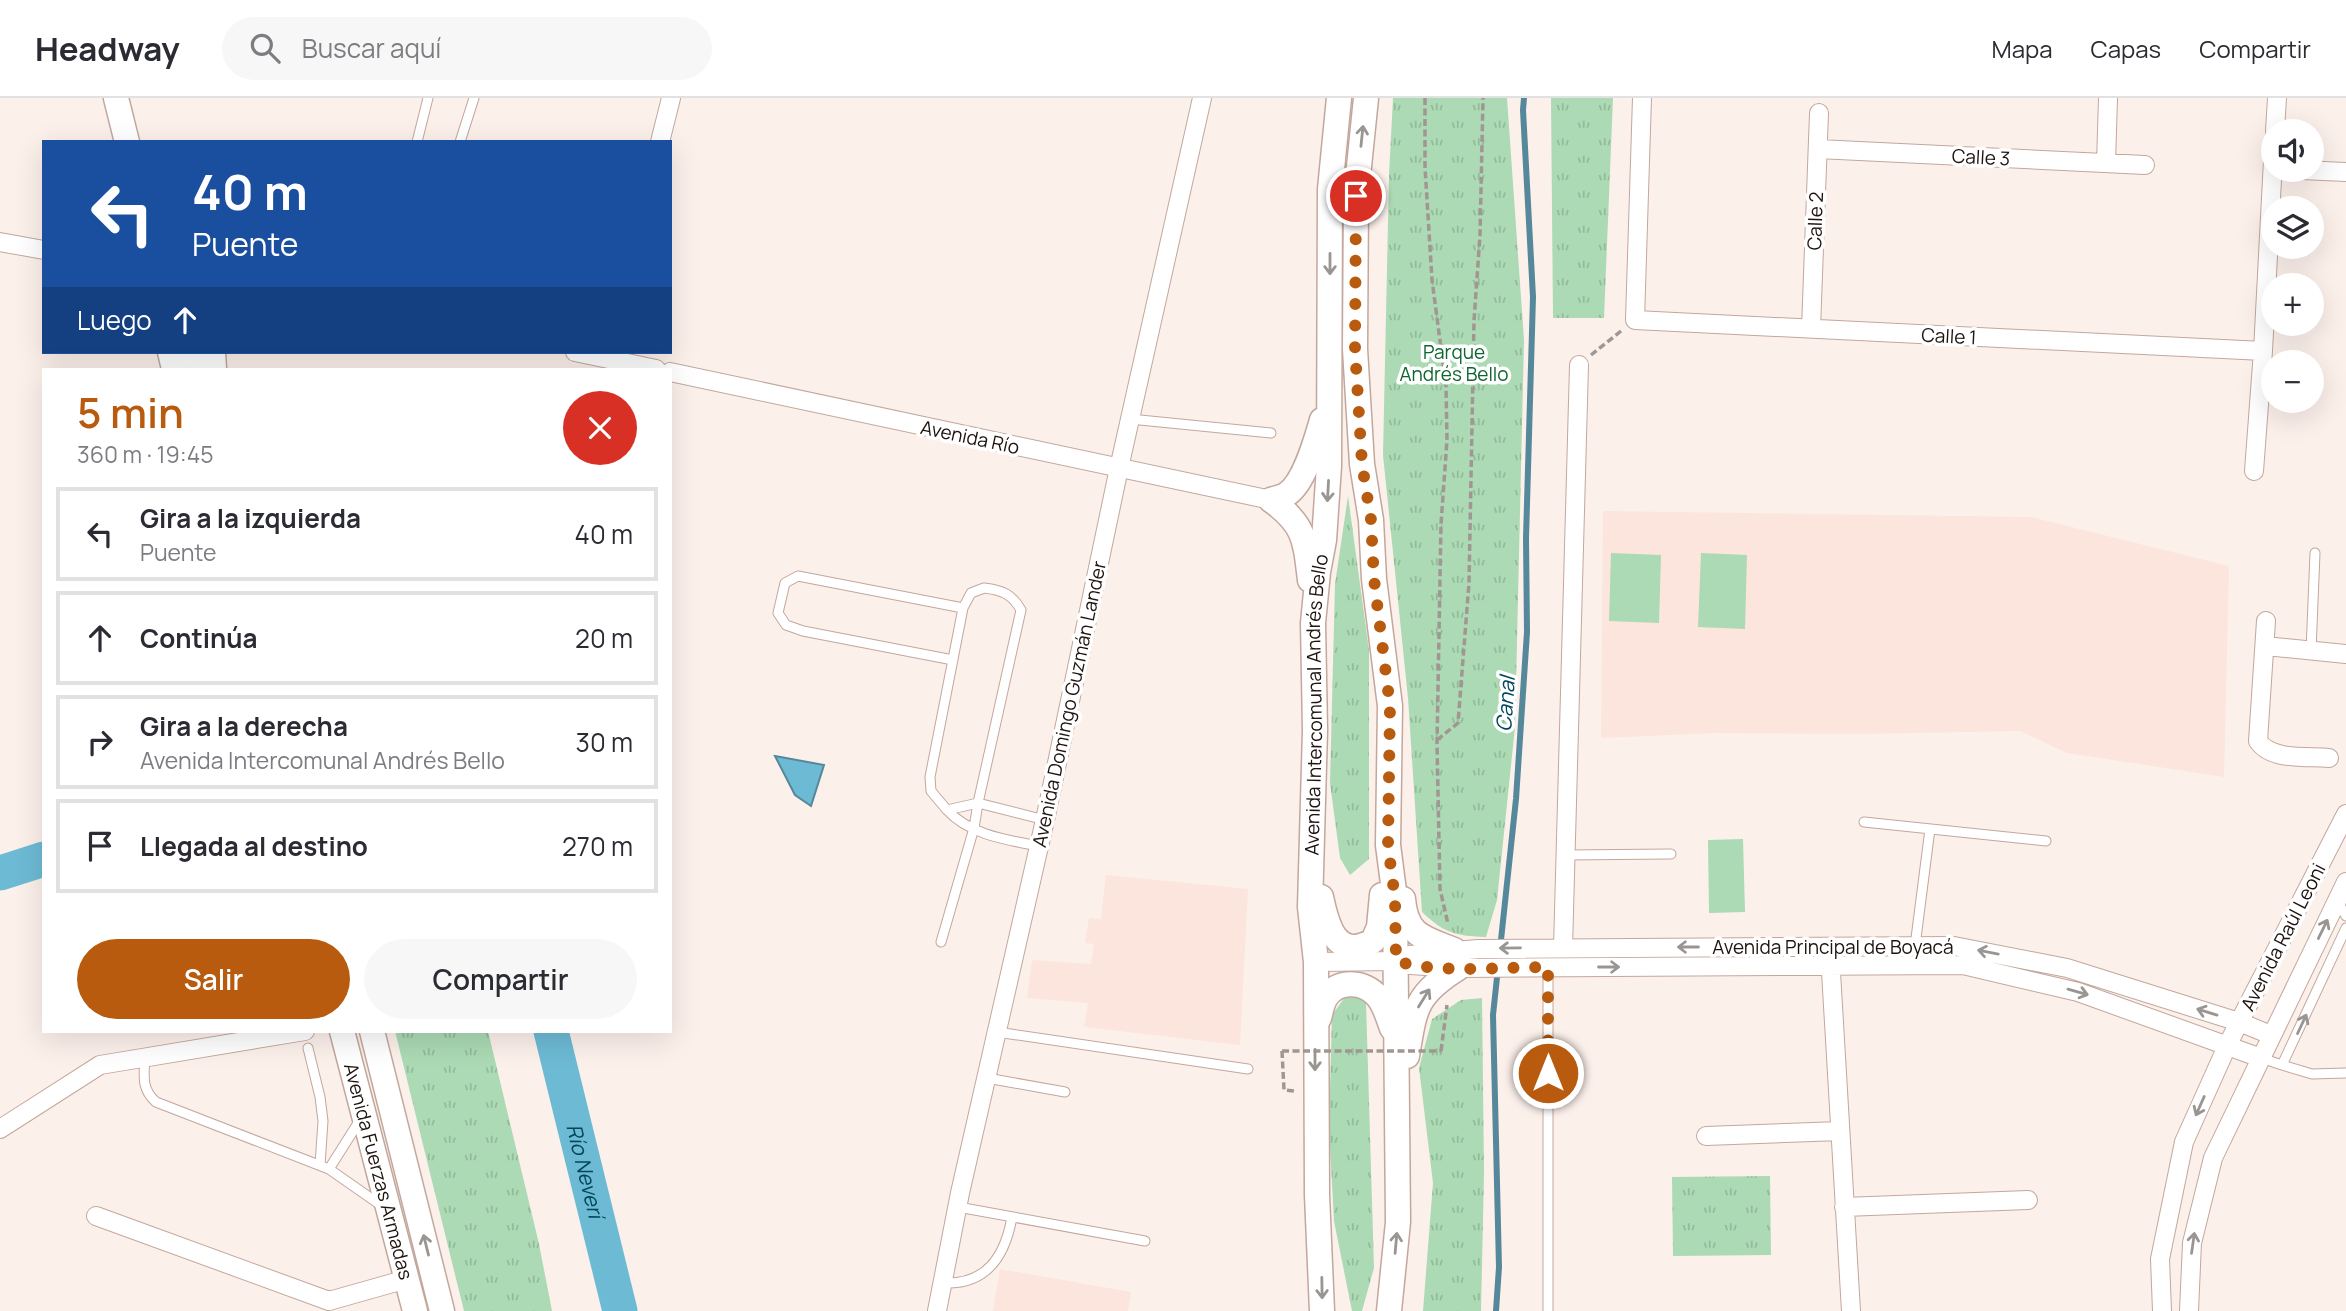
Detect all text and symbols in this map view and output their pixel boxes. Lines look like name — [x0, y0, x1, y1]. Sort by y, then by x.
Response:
search box — [222, 17, 712, 80]
text: Headway — [35, 26, 180, 71]
icon: search — [246, 29, 284, 67]
text: Buscar aquí — [302, 30, 441, 66]
text: Mapa — [1992, 32, 2053, 65]
text: Capas — [2091, 32, 2161, 65]
text: Compartir — [2199, 32, 2311, 65]
map controls — [2261, 119, 2324, 413]
button: sound — [2261, 119, 2324, 182]
one-way arrow — [1356, 126, 1369, 148]
street label: Calle 3 — [1951, 142, 2011, 172]
text: 40 m — [192, 158, 308, 225]
pin — [1326, 166, 1386, 226]
icon: left — [77, 168, 168, 259]
icon: arrive — [1337, 177, 1375, 215]
street label: Calle 2 — [1801, 191, 1829, 251]
button: layers — [2261, 196, 2324, 259]
text: Puente — [192, 222, 298, 266]
one-way arrow — [1323, 252, 1336, 275]
button: + — [2261, 273, 2324, 336]
icon: ahead — [166, 301, 204, 339]
text: Luego — [77, 302, 152, 338]
street label: Calle 1 — [1921, 322, 1977, 350]
park label: Parque Andrés Bello — [1399, 339, 1509, 387]
button: − — [2261, 350, 2324, 413]
text: 5 min — [77, 383, 184, 441]
button: close — [563, 391, 637, 465]
street label: Avenida Río — [918, 414, 1022, 460]
text: 360 m · 19:45 — [77, 438, 214, 470]
one-way arrow — [1321, 480, 1334, 502]
text: Gira a la izquierda — [140, 500, 361, 536]
icon: left — [81, 515, 119, 553]
text: 40 m — [575, 516, 633, 552]
text: Puente — [140, 536, 217, 568]
street label: Avenida Intercomunal Andrés Bello — [1298, 552, 1334, 856]
street label: Avenida Domingo Guzmán Lander — [1026, 558, 1112, 850]
icon: ahead — [81, 619, 119, 657]
text: Continúa — [140, 620, 258, 656]
text: 20 m — [575, 620, 633, 656]
water label: Canal — [1489, 672, 1521, 733]
text: Gira a la derecha — [140, 708, 348, 744]
icon: right — [81, 723, 119, 761]
text: 30 m — [576, 724, 633, 760]
text: Avenida Intercomunal Andrés Bello — [140, 744, 505, 776]
icon: arrive — [81, 827, 119, 865]
text: Llegada al destino — [140, 828, 368, 864]
text: 270 m — [562, 828, 633, 864]
street label: Avenida Raúl Leoni — [2235, 859, 2331, 1015]
one-way arrow — [2316, 919, 2330, 940]
street label: Avenida Principal de Boyacá — [1712, 934, 1954, 960]
button: Salir — [77, 939, 350, 1019]
button: Compartir — [364, 939, 637, 1019]
one-way arrow — [1676, 940, 1699, 954]
one-way arrow — [1499, 942, 1522, 955]
one-way arrow — [1977, 945, 2000, 959]
one-way arrow — [1597, 960, 1620, 973]
one-way arrow — [2067, 987, 2089, 1000]
one-way arrow — [1416, 989, 1431, 1008]
one-way arrow — [2196, 1005, 2218, 1018]
one-way arrow — [2296, 1014, 2309, 1035]
position arrow — [1511, 1036, 1585, 1110]
one-way arrow — [1308, 1049, 1322, 1072]
street label: Avenida Fuerzas Armadas — [338, 1060, 419, 1282]
one-way arrow — [2193, 1095, 2206, 1116]
water label: Río Neverí — [560, 1121, 612, 1225]
one-way arrow — [1390, 1232, 1403, 1255]
one-way arrow — [2187, 1232, 2200, 1255]
one-way arrow — [419, 1234, 432, 1257]
one-way arrow — [1315, 1276, 1328, 1299]

